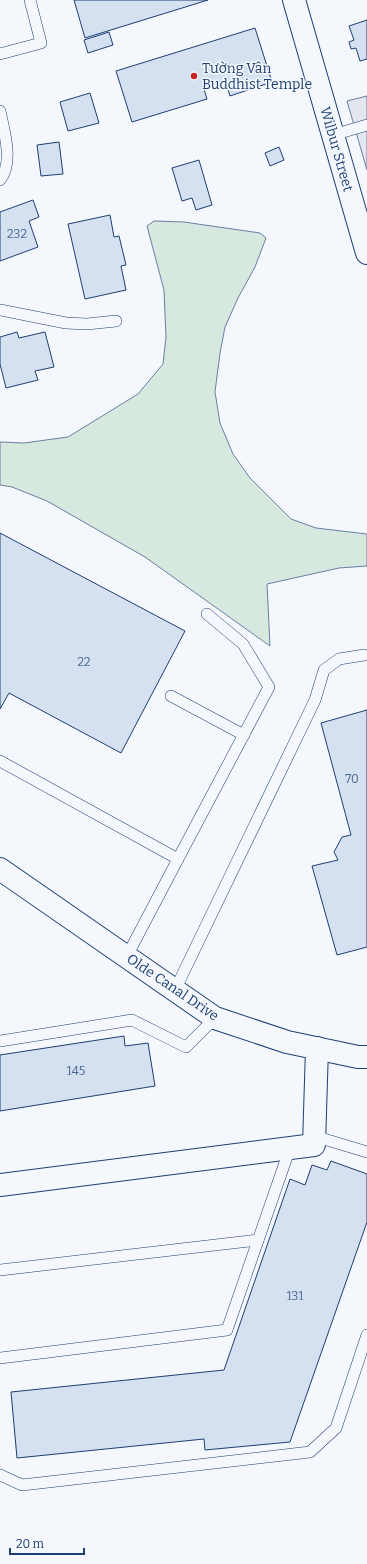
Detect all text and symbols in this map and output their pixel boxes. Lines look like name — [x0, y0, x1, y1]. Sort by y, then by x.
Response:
place label: Tường Vân Buddhist Temple — [202, 60, 312, 93]
marker: Tường Vân Buddhist Temple — [189, 71, 199, 81]
street label: Wilbur Street — [316, 105, 357, 193]
house number: 232 — [7, 227, 27, 241]
house number: 22 — [77, 655, 91, 669]
house number: 70 — [345, 772, 359, 786]
street label: Olde Canal Drive — [123, 950, 222, 1024]
house number: 145 — [67, 1064, 85, 1078]
house number: 131 — [287, 1289, 303, 1303]
scale bar — [10, 1530, 84, 1556]
text: 20 m — [16, 1537, 45, 1551]

